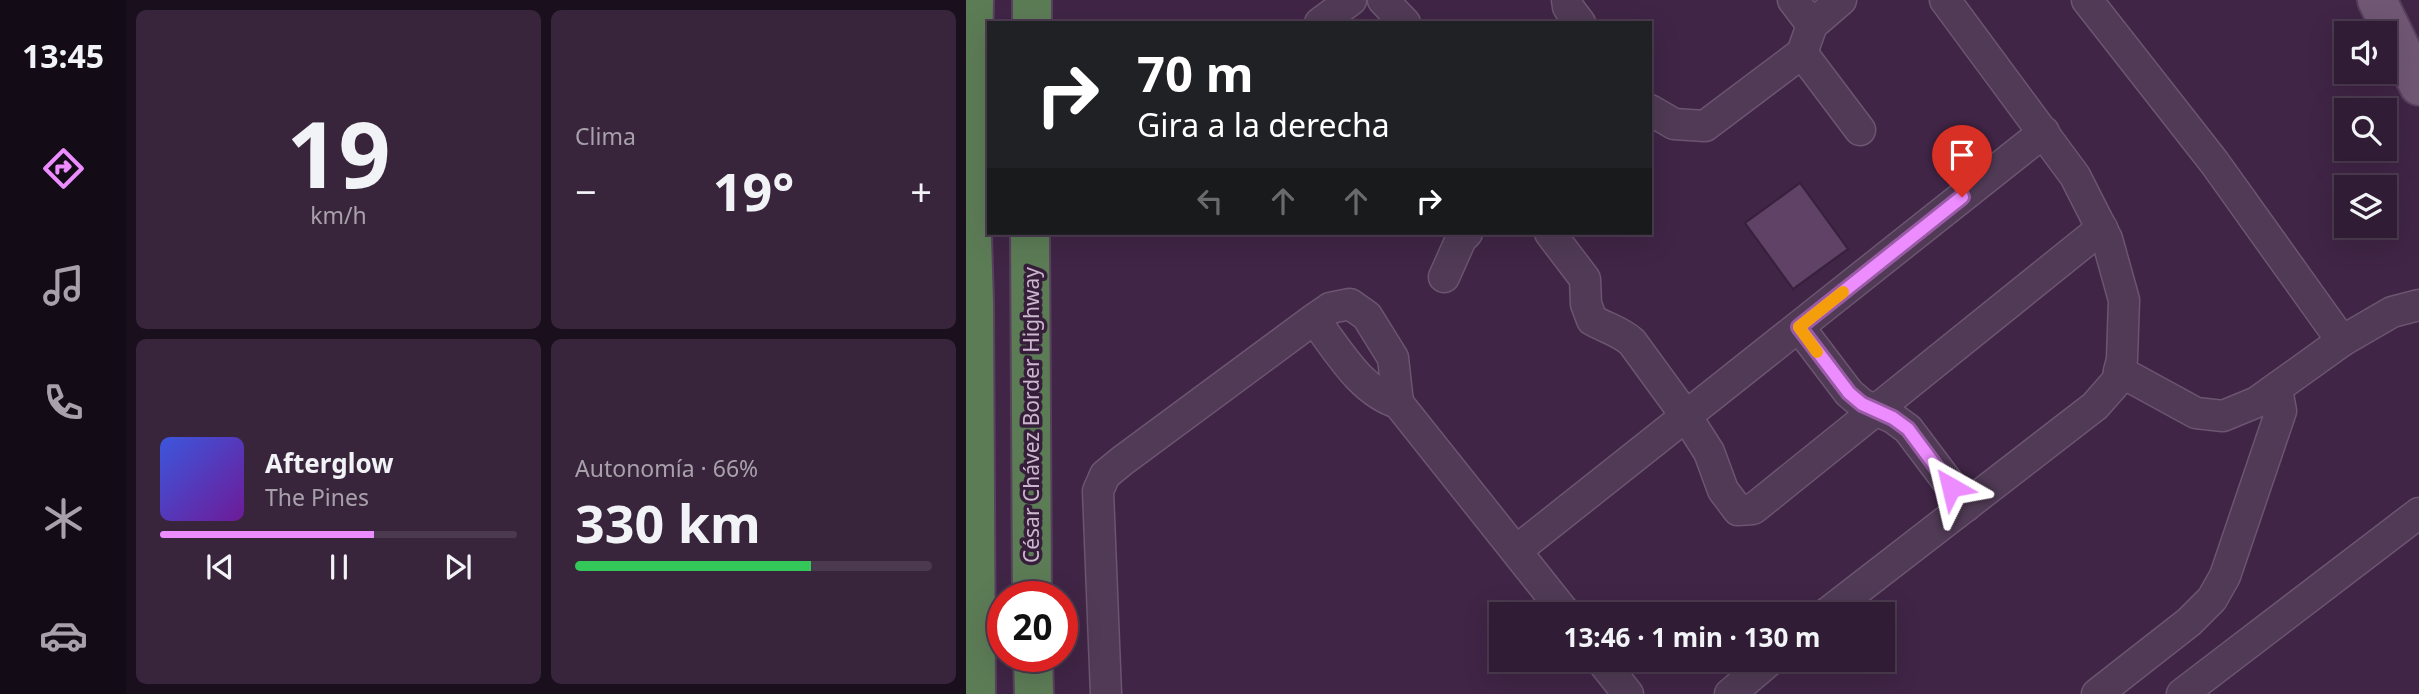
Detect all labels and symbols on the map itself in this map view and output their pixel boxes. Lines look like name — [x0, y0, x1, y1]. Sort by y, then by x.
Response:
pin — [1932, 125, 1992, 197]
street label: César Chávez Border Highway — [1017, 267, 1045, 563]
position arrow — [1914, 450, 1988, 524]
speed limit sign: 20 — [987, 581, 1078, 672]

